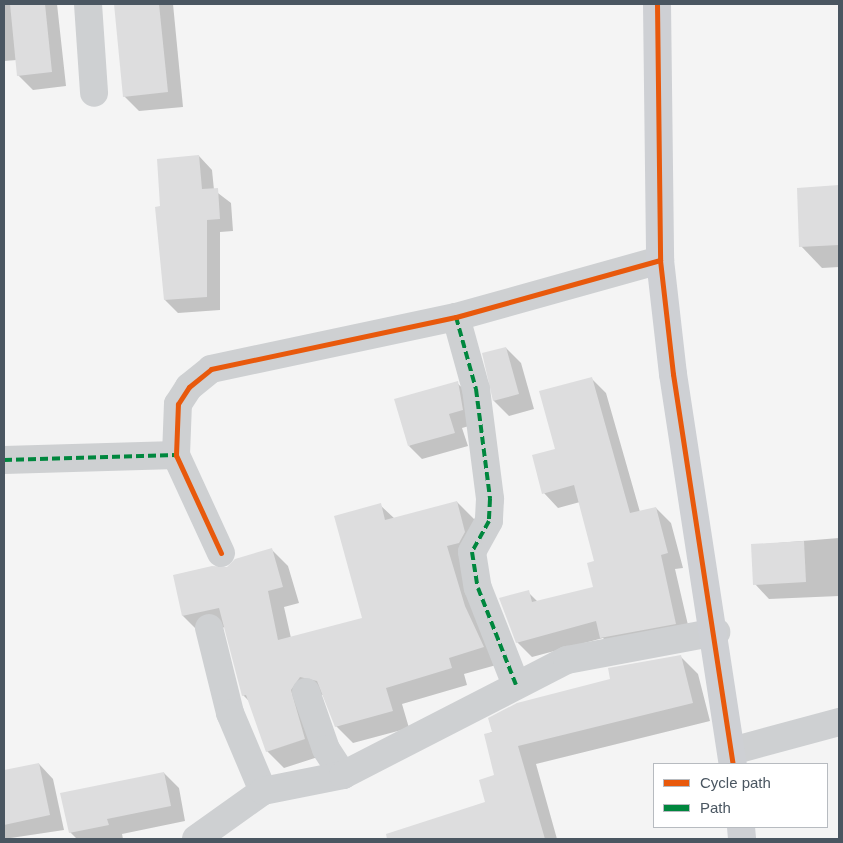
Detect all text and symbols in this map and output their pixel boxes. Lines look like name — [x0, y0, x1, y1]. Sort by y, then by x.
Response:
legend — [653, 763, 828, 828]
text: Cycle path — [700, 774, 771, 791]
text: Path — [700, 799, 731, 816]

